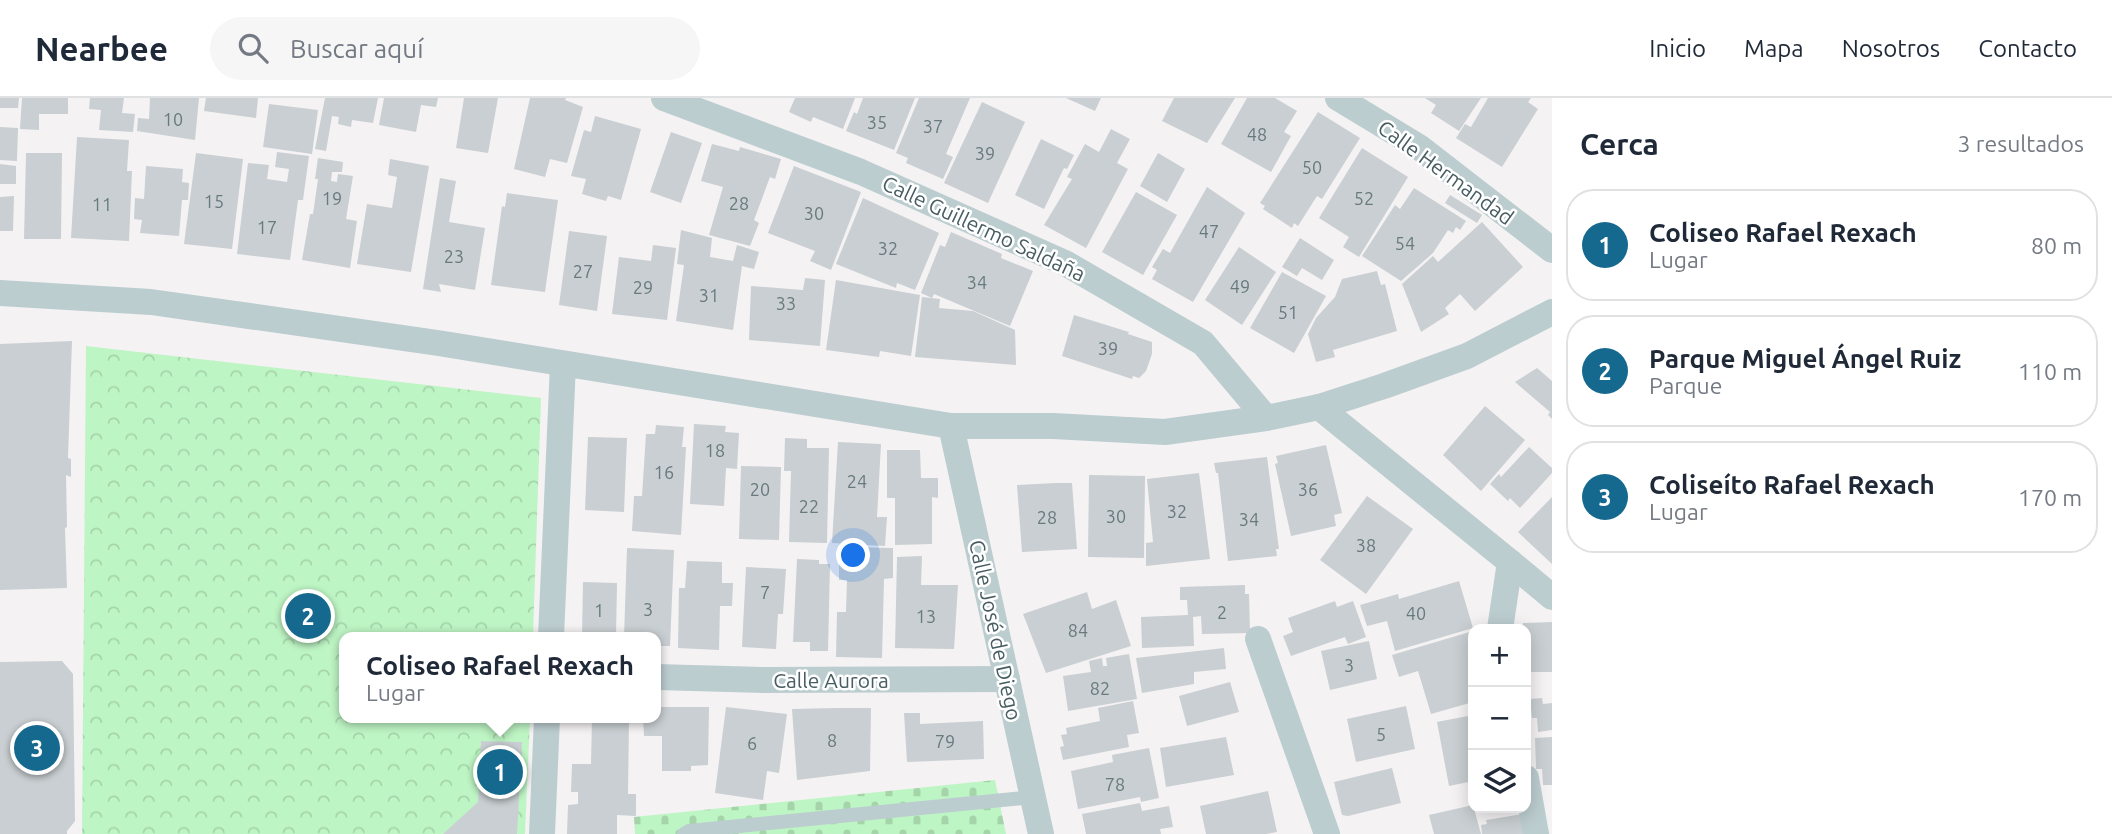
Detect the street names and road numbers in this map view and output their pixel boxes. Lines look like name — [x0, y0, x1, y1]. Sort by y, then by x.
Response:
street label: Calle Hermandad — [1374, 115, 1518, 229]
street label: Calle Guillermo Saldaña — [879, 170, 1089, 286]
street label: Calle José de Diego — [965, 538, 1027, 722]
street label: Calle Aurora — [773, 668, 889, 692]

